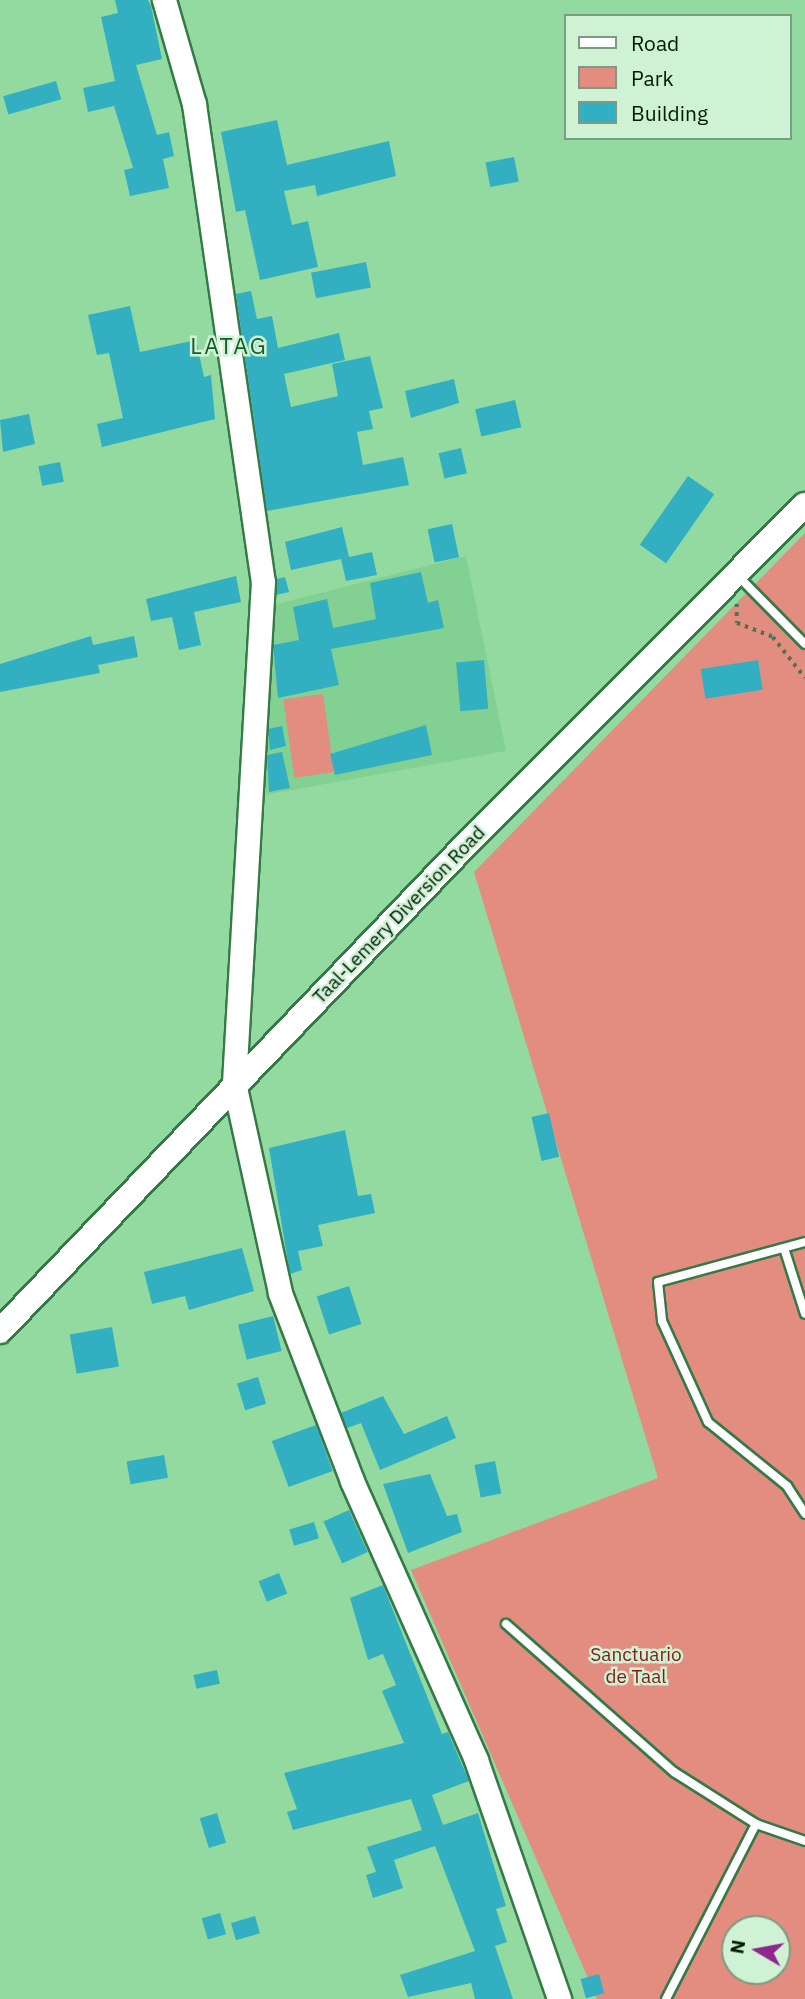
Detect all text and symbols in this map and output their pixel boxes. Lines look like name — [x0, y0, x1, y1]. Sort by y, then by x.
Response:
legend — [564, 14, 791, 140]
text: Road — [631, 29, 679, 57]
text: Park — [631, 64, 674, 92]
text: Building — [631, 99, 708, 127]
district label: LATAG — [191, 331, 267, 359]
street label: Taal-Lemery Diversion Road — [308, 821, 490, 1009]
park label: Sanctuario de Taal — [590, 1644, 682, 1688]
north arrow — [721, 1915, 791, 1985]
text: N — [724, 1938, 750, 1956]

